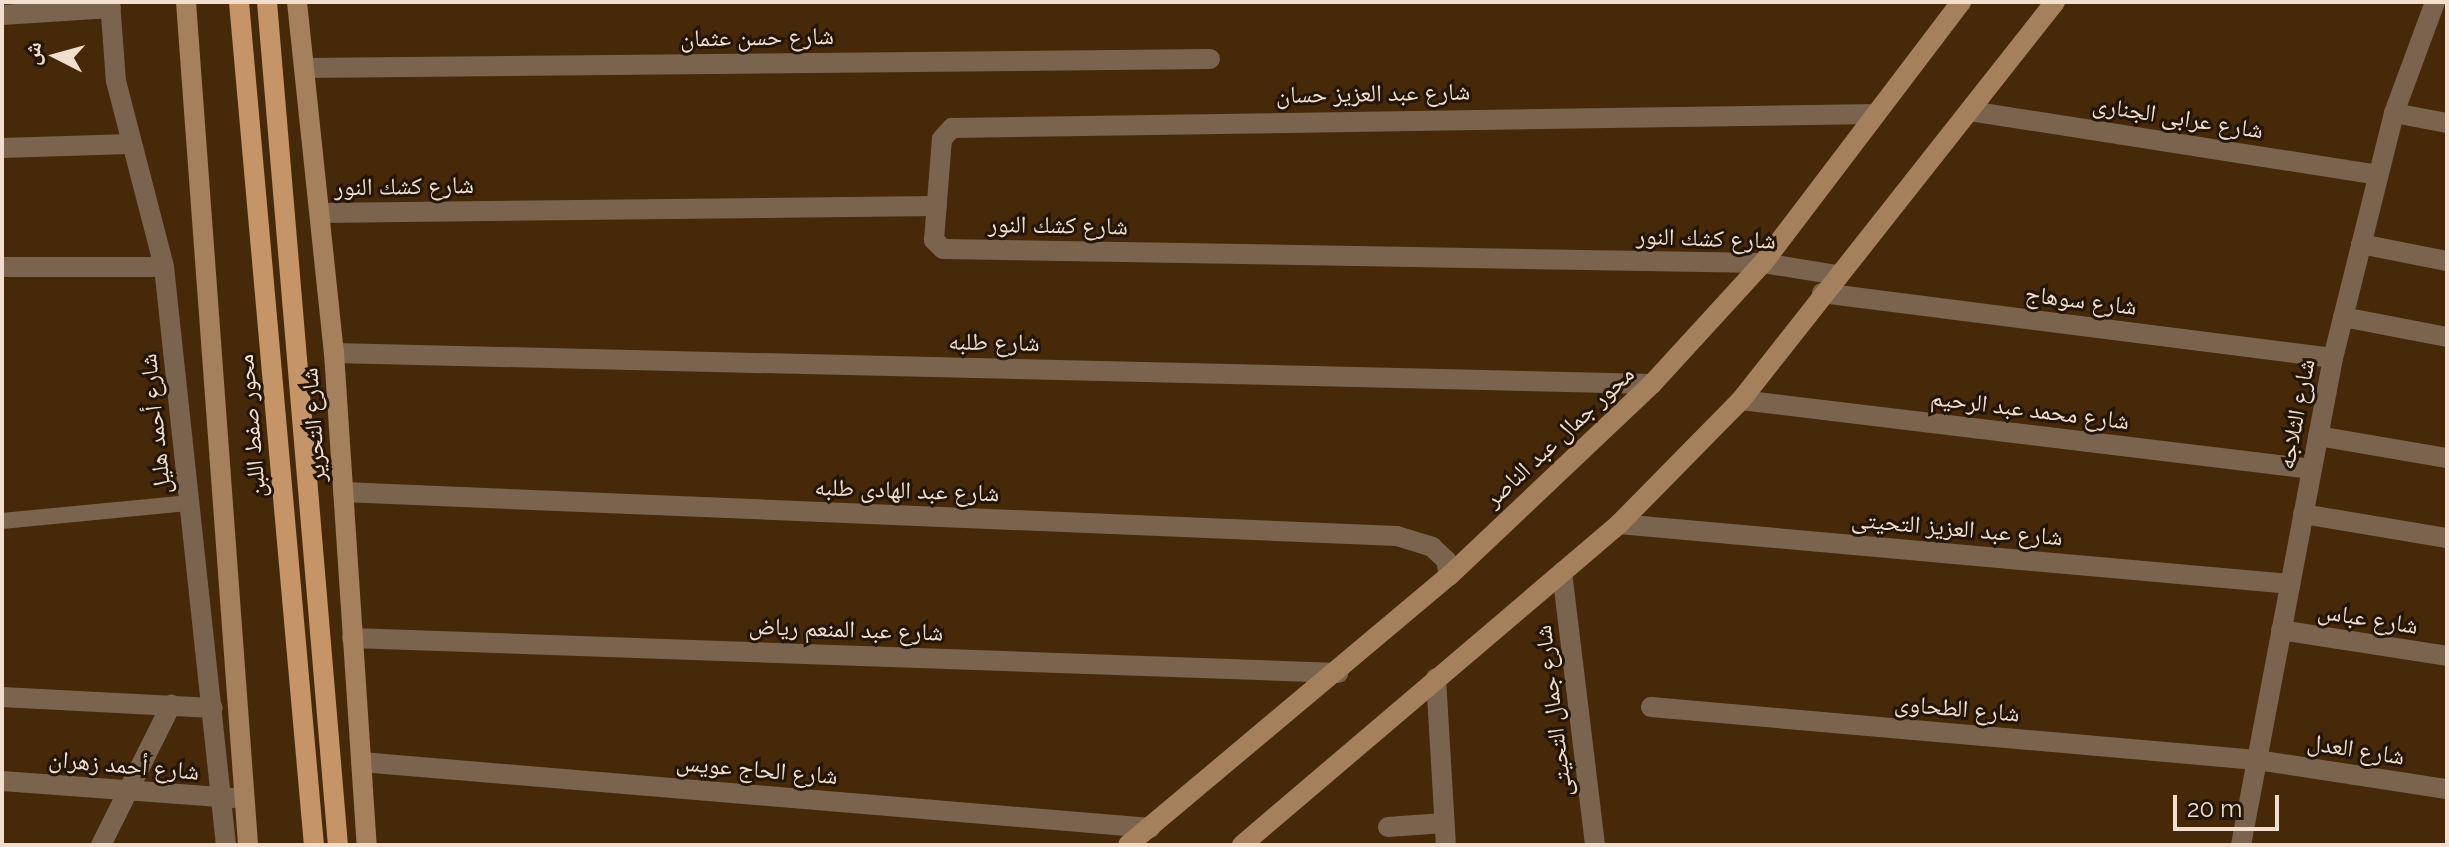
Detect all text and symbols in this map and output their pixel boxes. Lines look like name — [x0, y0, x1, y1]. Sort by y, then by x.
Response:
north arrow — [16, 16, 96, 96]
street label: شارع حسن عثمان — [680, 21, 834, 53]
text: ش — [18, 41, 46, 66]
street label: شارع عبد العزيز حسان — [1276, 77, 1470, 109]
street label: شارع عرابى الجنارى — [2091, 89, 2265, 145]
street label: شارع كشك النور — [334, 170, 474, 202]
street label: شارع كشك النور — [988, 209, 1128, 241]
street label: شارع كشك النور — [1636, 221, 1776, 255]
street label: شارع سوهاج — [2024, 279, 2138, 321]
street label: شارع طلبه — [948, 327, 1040, 357]
street label: شارع أحمد هليل — [133, 352, 177, 496]
street label: محور صفط اللبن — [230, 353, 272, 499]
street label: شارع الثلاجه — [2271, 356, 2321, 472]
street label: محور جمال عبد الناصر — [1478, 359, 1640, 513]
street label: شارع التحرير — [295, 367, 331, 483]
street label: شارع محمد عبد الرحيم — [1929, 383, 2131, 435]
street label: شارع عبد الهادى طلبه — [814, 472, 1000, 508]
street label: شارع عبد العزيز التحيتى — [1850, 504, 2064, 552]
street label: شارع عباس — [2316, 596, 2420, 640]
street label: شارع عبد المنعم رياض — [748, 611, 944, 647]
street label: شارع جمال التحيتى — [1528, 624, 1578, 798]
street label: شارع الطحاوى — [1893, 688, 2021, 728]
street label: شارع العدل — [2305, 727, 2407, 771]
street label: شارع أحمد زهران — [48, 744, 200, 786]
street label: شارع الحاج عويس — [675, 748, 839, 790]
scale bar — [2177, 779, 2283, 829]
text: 20 m — [2187, 794, 2242, 823]

